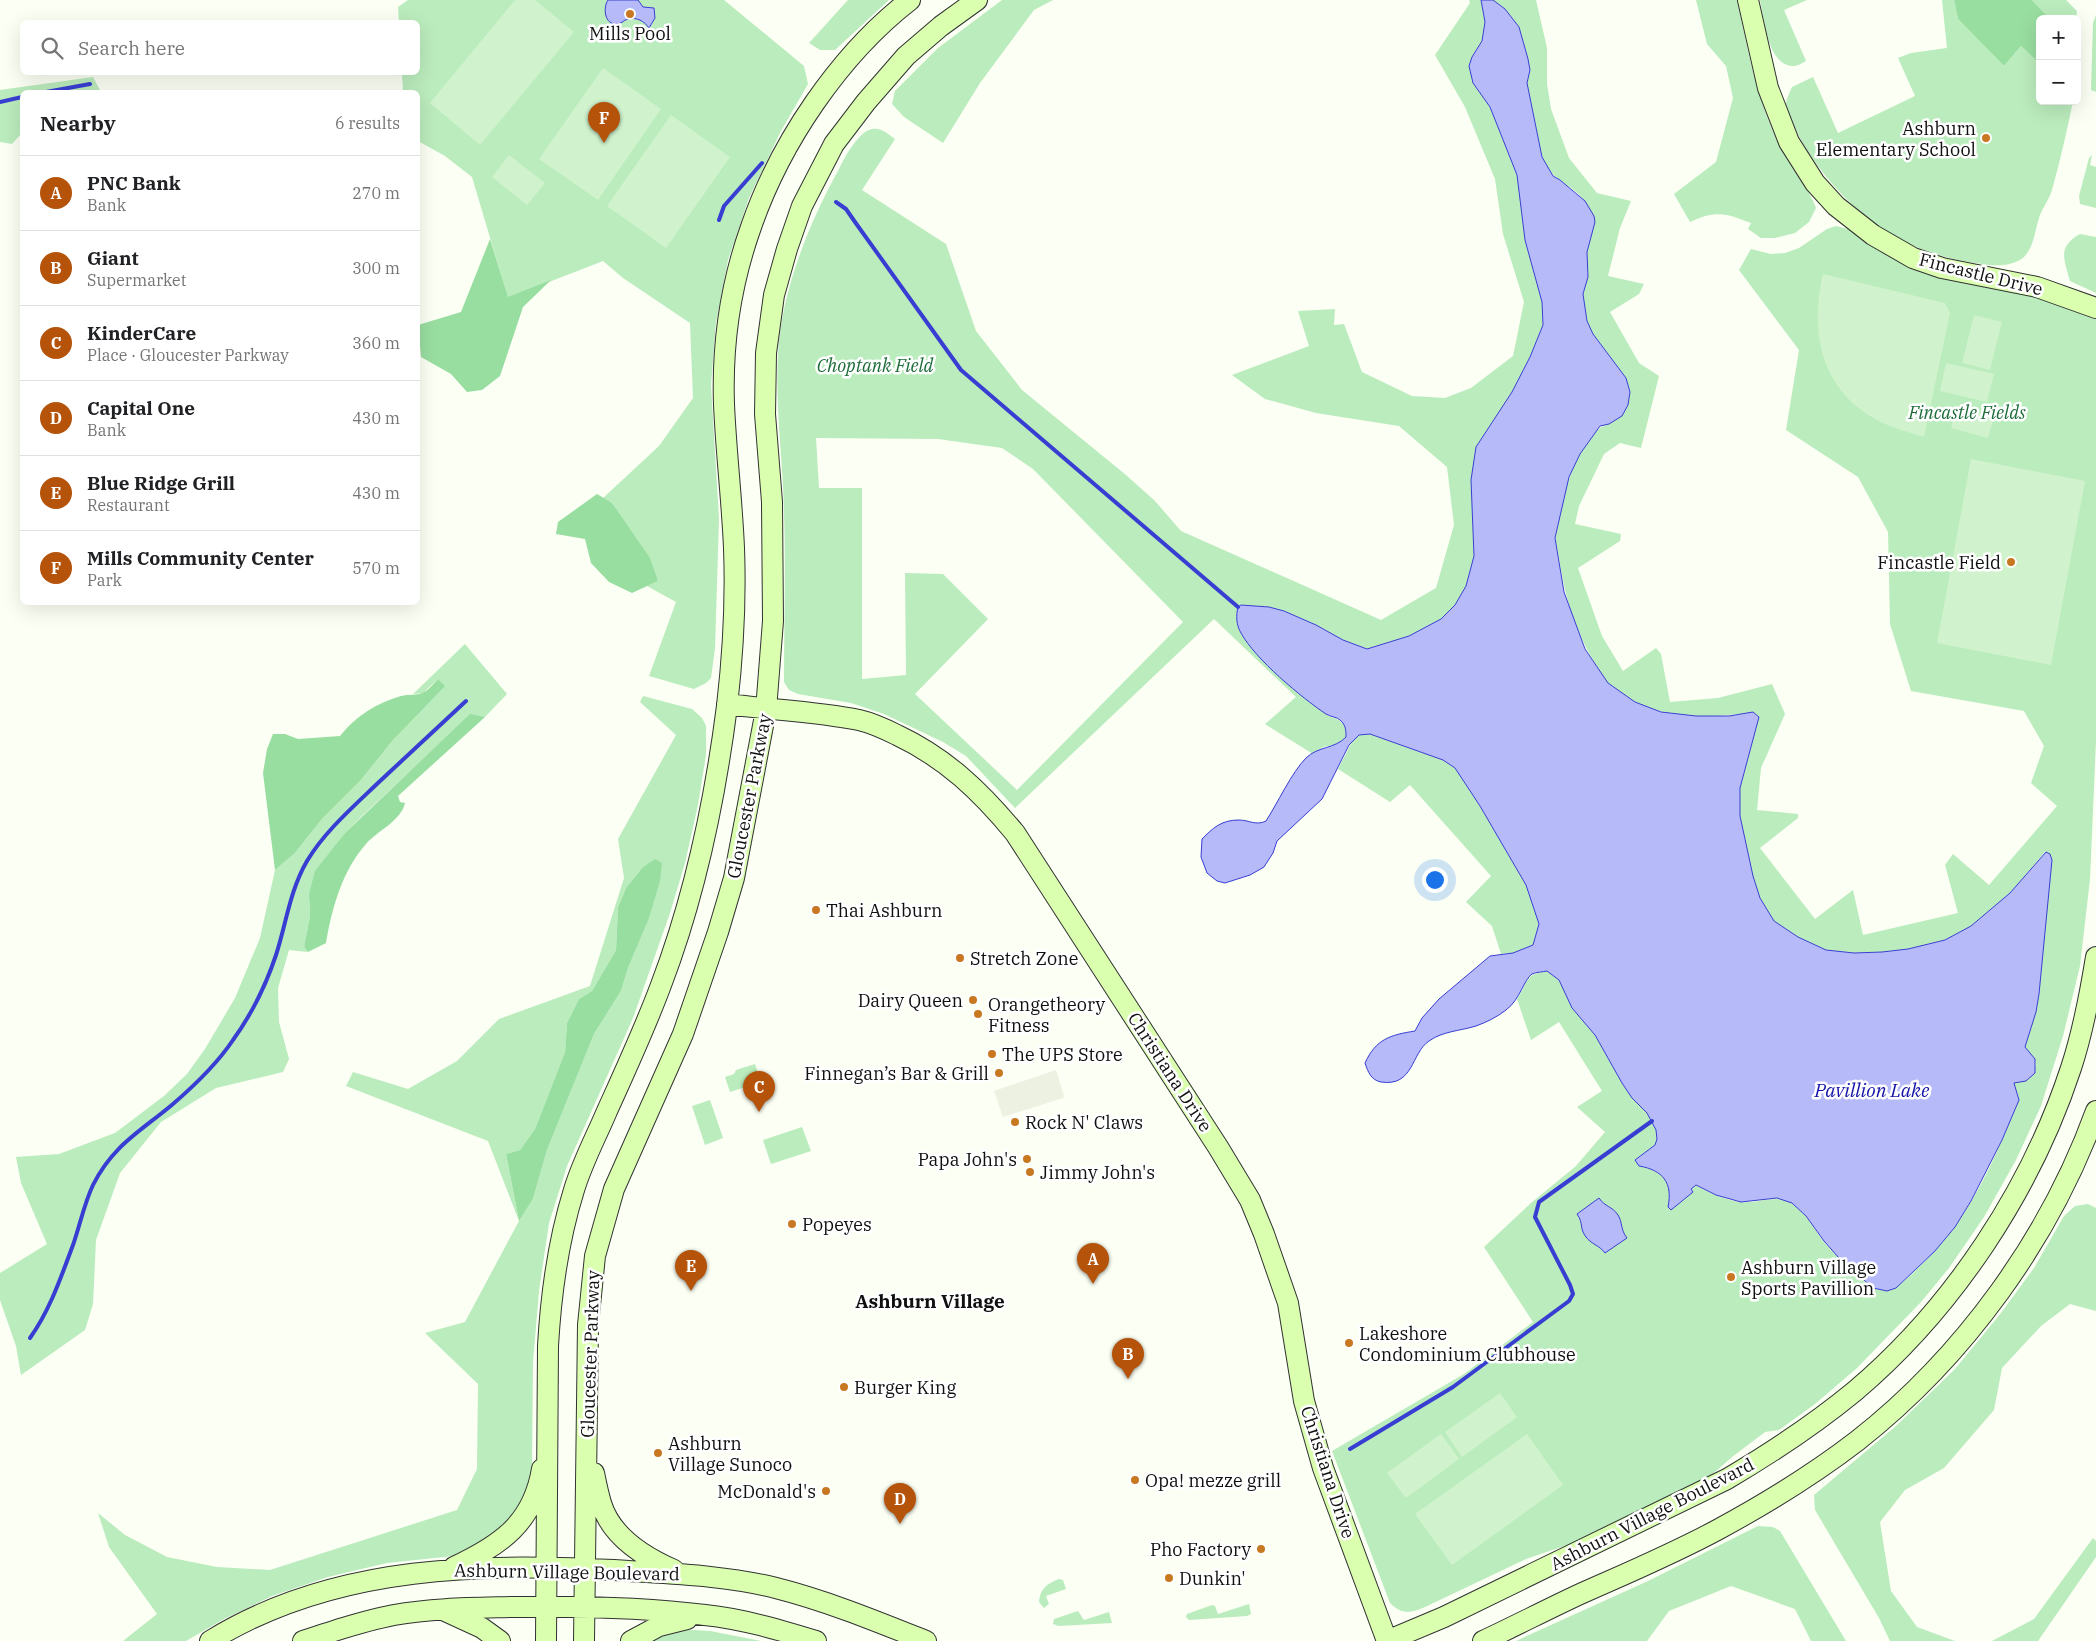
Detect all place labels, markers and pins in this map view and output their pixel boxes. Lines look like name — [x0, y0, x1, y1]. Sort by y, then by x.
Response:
marker: Mills Pool — [624, 8, 636, 20]
place label: Mills Pool — [589, 22, 671, 45]
pin: F — [588, 102, 620, 143]
place label: Ashburn Elementary School — [1816, 117, 1976, 161]
marker: Ashburn Elementary School — [1980, 132, 1992, 144]
place label: Fincastle Field — [1877, 551, 2001, 574]
marker: Fincastle Field — [2005, 556, 2017, 568]
place label: Thai Ashburn — [826, 899, 942, 922]
marker: Thai Ashburn — [810, 904, 822, 916]
place label: Stretch Zone — [970, 947, 1078, 970]
marker: Stretch Zone — [954, 952, 966, 964]
place label: Dairy Queen — [858, 989, 963, 1012]
place label: Orangetheory Fitness — [988, 993, 1105, 1037]
marker: Dairy Queen — [967, 994, 979, 1006]
marker: Orangetheory Fitness — [972, 1008, 984, 1020]
place label: The UPS Store — [1002, 1043, 1123, 1066]
marker: The UPS Store — [986, 1048, 998, 1060]
place label: Finnegan’s Bar & Grill — [804, 1062, 989, 1085]
marker: Finnegan’s Bar & Grill — [993, 1067, 1005, 1079]
pin: C — [743, 1071, 775, 1112]
place label: Rock N' Claws — [1025, 1111, 1143, 1134]
marker: Rock N' Claws — [1009, 1116, 1021, 1128]
place label: Papa John's — [918, 1148, 1017, 1171]
marker: Papa John's — [1021, 1153, 1033, 1165]
place label: Jimmy John's — [1040, 1161, 1155, 1184]
marker: Jimmy John's — [1024, 1166, 1036, 1178]
place label: Popeyes — [802, 1213, 872, 1236]
marker: Popeyes — [786, 1218, 798, 1230]
pin: A — [1077, 1243, 1109, 1284]
pin: E — [675, 1250, 707, 1291]
place label: Ashburn Village Sports Pavillion — [1741, 1256, 1876, 1300]
marker: Ashburn Village Sports Pavillion — [1725, 1271, 1737, 1283]
place label: Lakeshore Condominium Clubhouse — [1359, 1322, 1576, 1366]
marker: Lakeshore Condominium Clubhouse — [1343, 1337, 1355, 1349]
pin: B — [1112, 1338, 1144, 1379]
place label: Burger King — [854, 1376, 956, 1399]
marker: Burger King — [838, 1381, 850, 1393]
place label: Ashburn Village Sunoco — [668, 1432, 792, 1476]
marker: Ashburn Village Sunoco — [652, 1447, 664, 1459]
place label: Opa! mezze grill — [1145, 1469, 1281, 1492]
marker: Opa! mezze grill — [1129, 1474, 1141, 1486]
place label: McDonald's — [717, 1480, 816, 1503]
pin: D — [884, 1483, 916, 1524]
marker: McDonald's — [820, 1485, 832, 1497]
place label: Pho Factory — [1150, 1538, 1251, 1561]
marker: Pho Factory — [1255, 1543, 1267, 1555]
place label: Dunkin' — [1179, 1567, 1246, 1590]
marker: Dunkin' — [1163, 1572, 1175, 1584]

